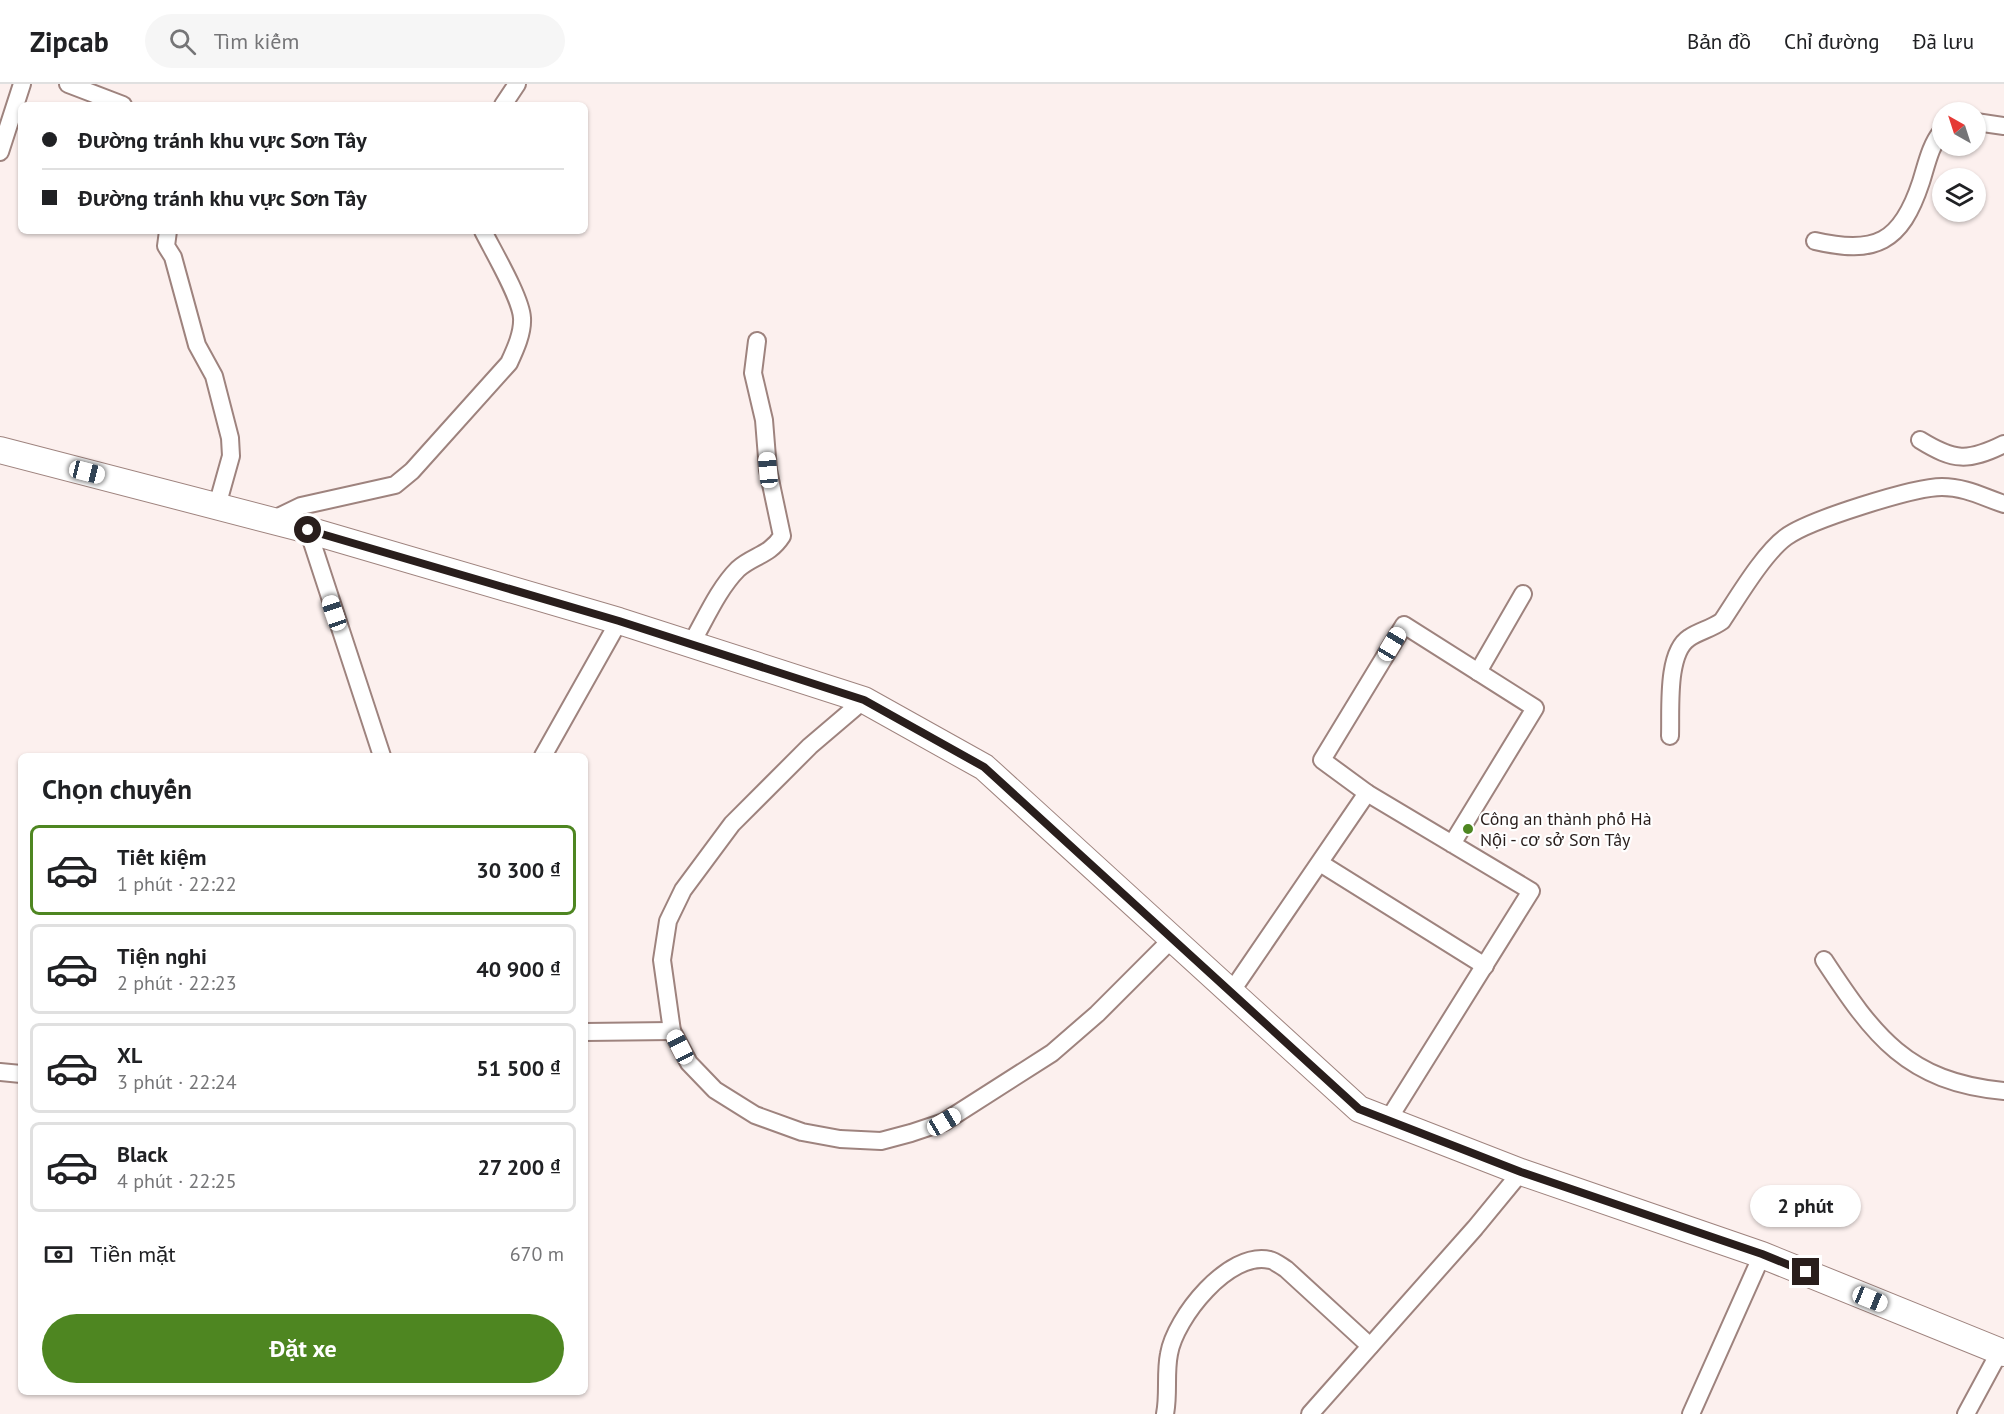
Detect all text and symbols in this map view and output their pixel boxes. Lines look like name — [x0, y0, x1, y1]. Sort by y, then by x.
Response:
search box — [145, 14, 565, 68]
text: Zipcab — [30, 23, 109, 60]
icon: search — [166, 25, 199, 58]
text: Tìm kiếm — [214, 27, 299, 55]
text: Bản đồ — [1687, 28, 1751, 55]
text: Chỉ đường — [1784, 28, 1880, 55]
text: Đã lưu — [1913, 28, 1974, 55]
north arrow — [1932, 102, 1986, 156]
map controls — [1932, 102, 1986, 222]
text: Đường tránh khu vực Sơn Tây — [78, 126, 367, 154]
button: layers — [1932, 168, 1986, 222]
text: Đường tránh khu vực Sơn Tây — [78, 184, 367, 212]
car — [757, 451, 779, 489]
car — [67, 459, 107, 485]
route start — [294, 516, 321, 543]
car — [320, 593, 348, 633]
car — [1375, 624, 1409, 664]
text: Chọn chuyến — [42, 772, 192, 806]
place label: Công an thành phố Hà Nội - cơ sở Sơn Tây — [1480, 807, 1652, 851]
marker: Công an thành phố Hà Nội - cơ sở Sơn Tây — [1461, 822, 1475, 836]
icon: car — [45, 843, 99, 897]
text: Tiết kiệm — [117, 843, 207, 871]
text: 30 300 ₫ — [476, 856, 561, 884]
text: 1 phút · 22:22 — [117, 871, 237, 897]
icon: car — [45, 942, 99, 996]
text: Tiện nghi — [117, 942, 207, 970]
text: 40 900 ₫ — [476, 955, 561, 983]
text: 2 phút · 22:23 — [117, 970, 237, 996]
car — [664, 1027, 696, 1067]
icon: car — [45, 1041, 99, 1095]
text: XL — [117, 1041, 142, 1069]
text: 51 500 ₫ — [476, 1054, 561, 1082]
text: 3 phút · 22:24 — [117, 1069, 237, 1095]
car — [924, 1105, 964, 1139]
icon: car — [45, 1140, 99, 1194]
text: Black — [117, 1140, 168, 1168]
text: 27 200 ₫ — [477, 1153, 561, 1181]
text: 4 phút · 22:25 — [117, 1168, 237, 1194]
callout: 2 phút — [1750, 1185, 1862, 1227]
text: 2 phút — [1778, 1193, 1833, 1219]
icon: cash — [42, 1238, 75, 1271]
text: Tiền mặt — [90, 1240, 176, 1268]
text: 670 m — [510, 1241, 564, 1267]
route end — [1792, 1258, 1819, 1285]
car — [1850, 1284, 1890, 1314]
button: Đặt xe — [42, 1314, 564, 1383]

